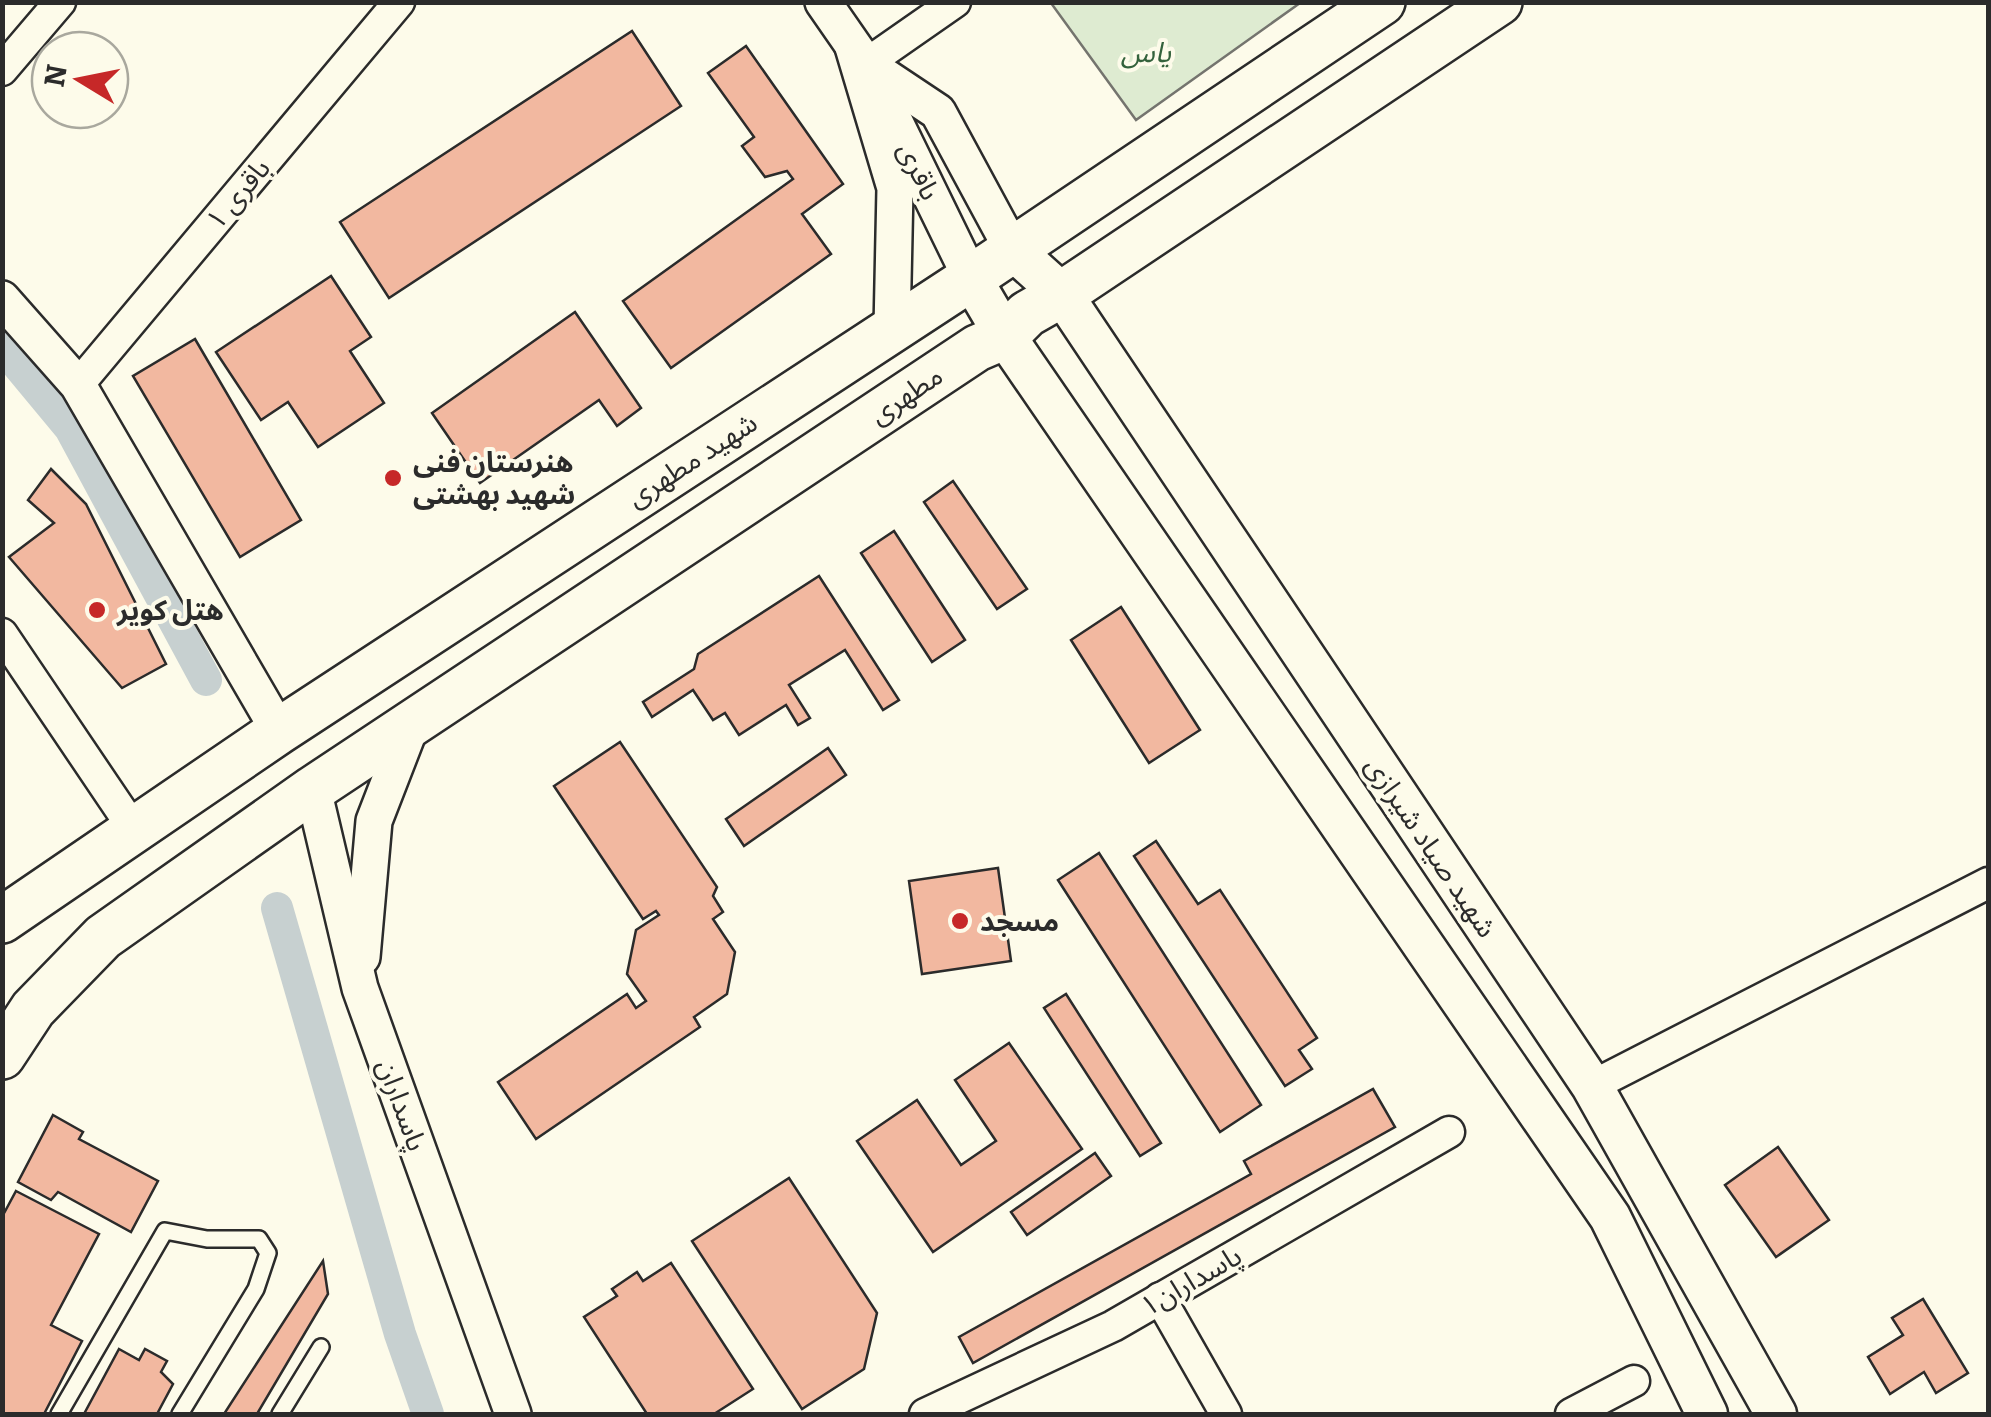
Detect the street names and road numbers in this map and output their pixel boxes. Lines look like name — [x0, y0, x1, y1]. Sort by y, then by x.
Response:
street label: باقری — [891, 137, 947, 205]
street label: باقری ۱ — [199, 152, 277, 236]
street label: مطهری — [863, 359, 949, 431]
street label: شهید مطهری — [621, 406, 763, 514]
street label: شهید صیاد شیرازی — [1358, 750, 1504, 944]
street label: پاسداران — [369, 1055, 434, 1156]
street label: پاسداران۱ — [1134, 1239, 1248, 1324]

